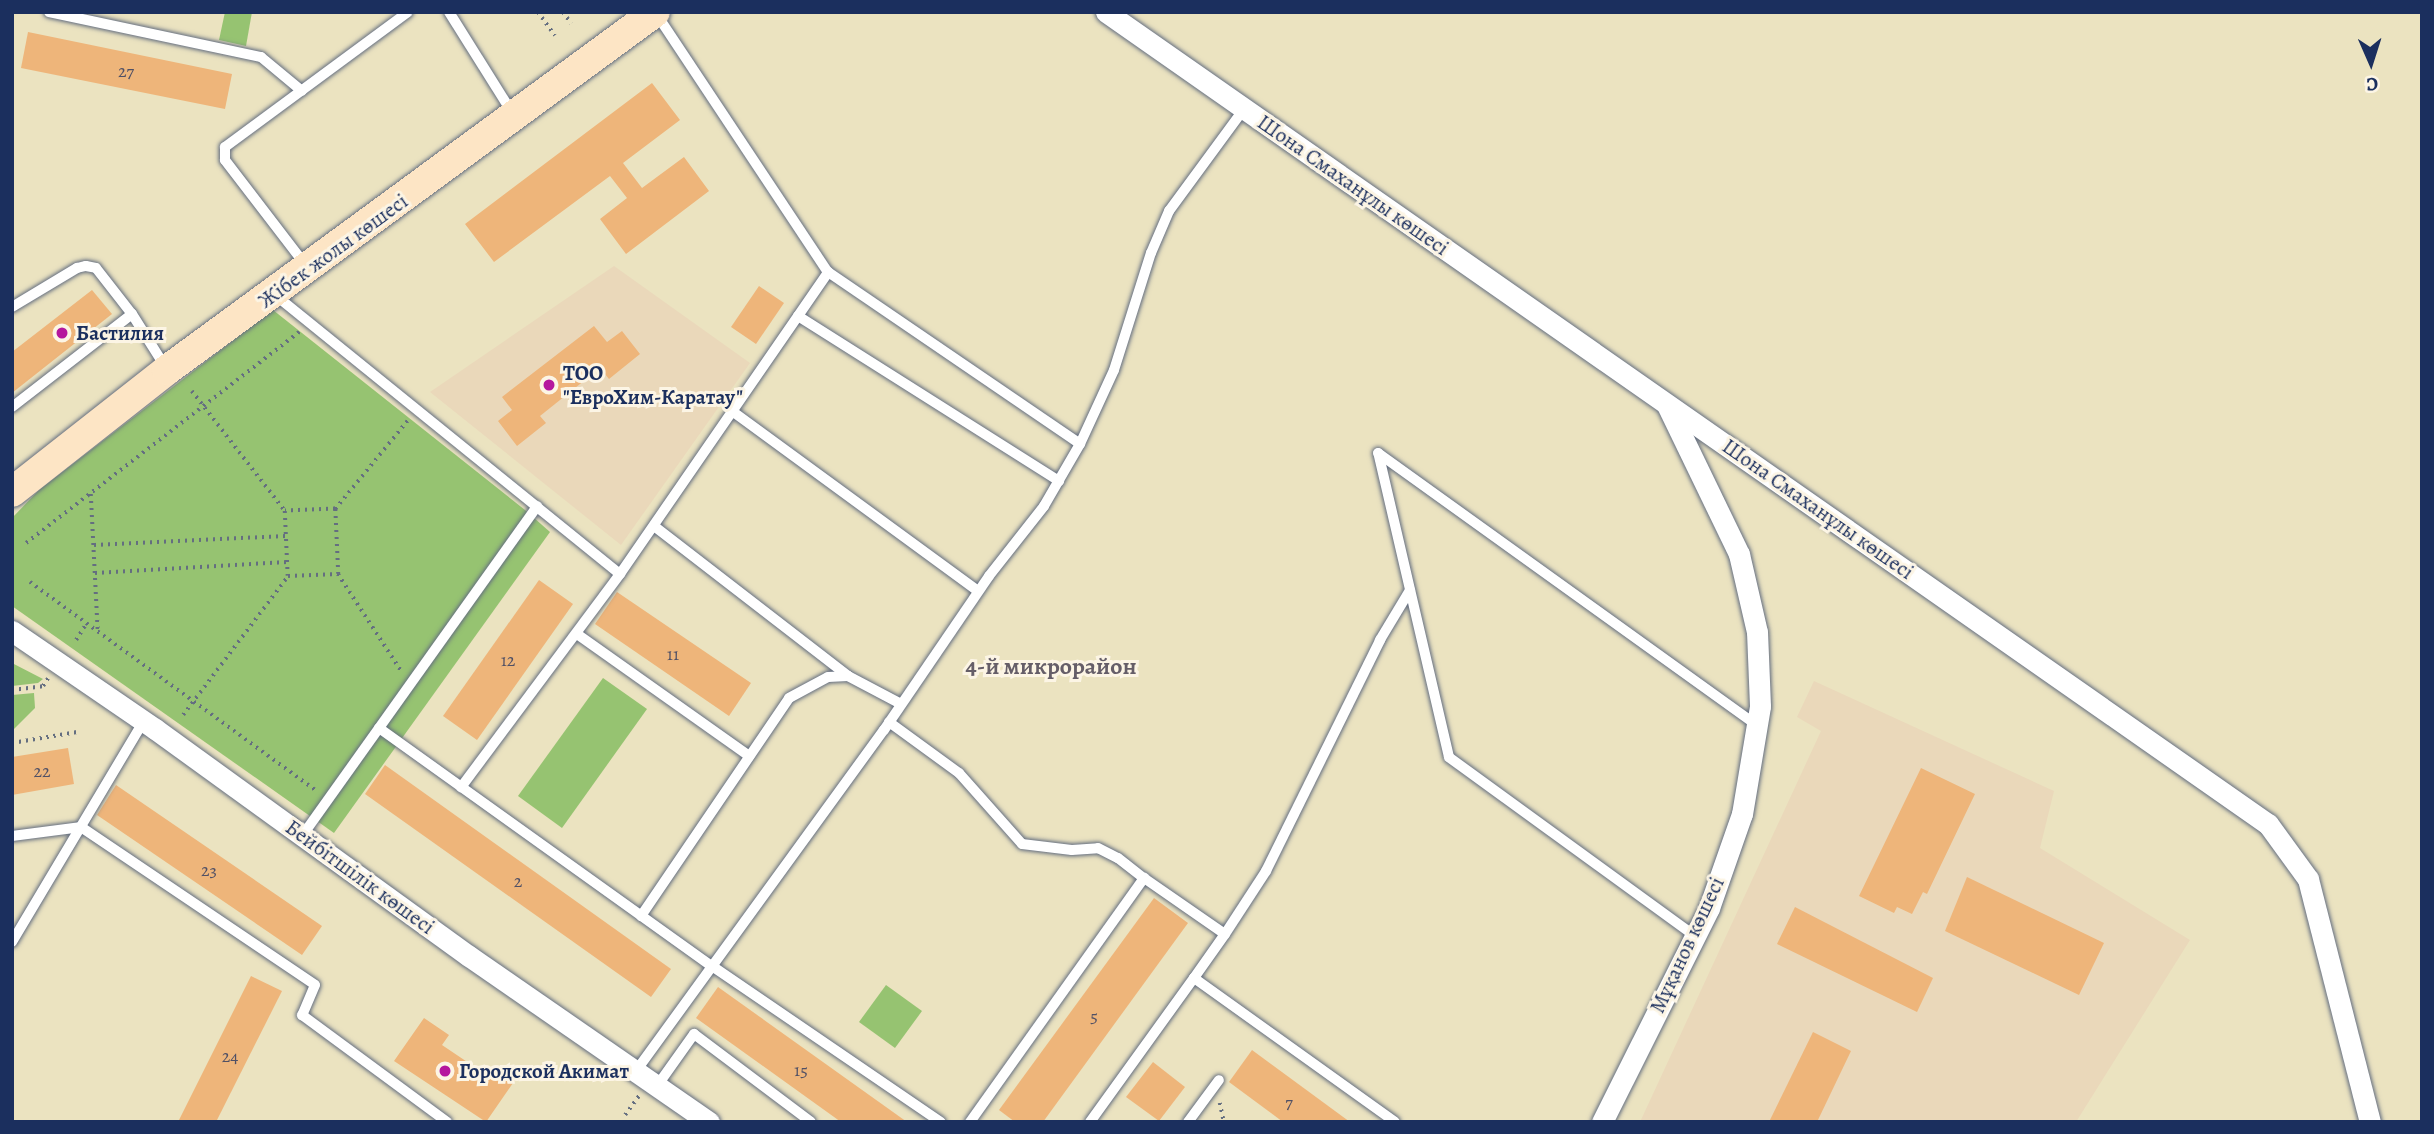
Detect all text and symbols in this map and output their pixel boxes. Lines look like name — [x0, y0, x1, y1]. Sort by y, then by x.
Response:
north arrow — [2336, 28, 2406, 98]
house number: 27 — [118, 60, 134, 82]
text: С — [2366, 71, 2379, 97]
street label: Шона Смаханұлы көшесі — [1252, 109, 1454, 261]
street label: Жібек жолы көшесі — [253, 188, 413, 314]
place label: Бастилия — [76, 320, 164, 346]
marker: Бастилия — [54, 325, 70, 341]
place label: ТОО "ЕвроХим-Каратау" — [563, 360, 743, 410]
marker: ТОО "ЕвроХим-Каратау" — [541, 377, 557, 393]
street label: Шона Смаханұлы көшесі — [1717, 433, 1919, 585]
house number: 11 — [667, 643, 679, 665]
house number: 12 — [501, 649, 515, 671]
district label: 4-й микрорайон — [965, 653, 1137, 681]
house number: 22 — [33, 760, 51, 782]
street label: Бейбітшілік көшесі — [281, 814, 439, 940]
house number: 23 — [201, 859, 217, 881]
house number: 2 — [514, 870, 522, 892]
street label: Мұқанов көшесі — [1645, 873, 1729, 1017]
house number: 5 — [1090, 1005, 1098, 1027]
house number: 24 — [222, 1045, 238, 1067]
place label: Городской Акимат — [459, 1058, 629, 1084]
house number: 15 — [794, 1059, 808, 1081]
marker: Городской Акимат — [437, 1063, 453, 1079]
house number: 7 — [1285, 1091, 1293, 1113]

